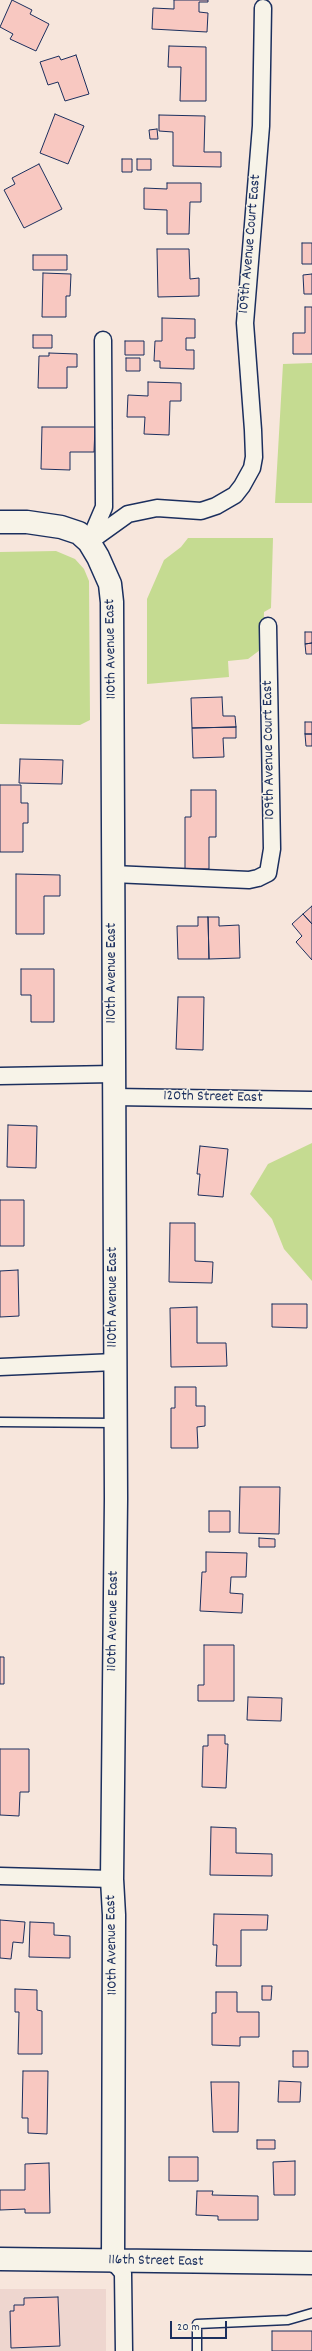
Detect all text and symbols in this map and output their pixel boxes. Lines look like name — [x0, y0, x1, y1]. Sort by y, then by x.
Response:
street label: 109th Avenue Court East — [236, 174, 266, 314]
street label: 110th Avenue East — [102, 598, 122, 700]
street label: 109th Avenue Court East — [260, 680, 280, 820]
street label: 110th Avenue East — [104, 923, 122, 1023]
street label: 120th Street East — [163, 1088, 263, 1108]
street label: 110th Avenue East — [105, 1247, 123, 1347]
street label: 110th Avenue East — [104, 1570, 124, 1672]
street label: 110th Avenue East — [103, 1894, 123, 1996]
street label: 116th Street East — [108, 2252, 204, 2272]
scale bar — [172, 2313, 229, 2339]
text: 20 m — [177, 2319, 200, 2336]

